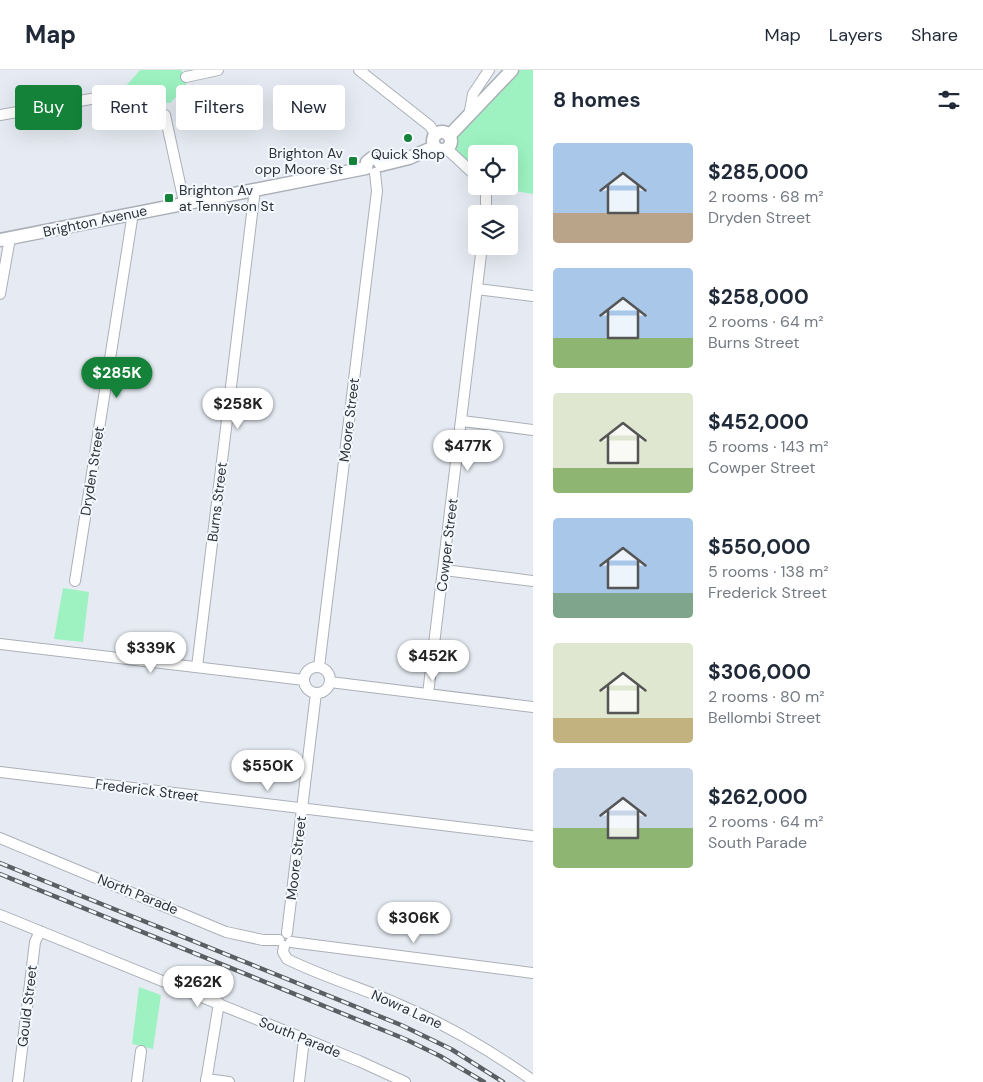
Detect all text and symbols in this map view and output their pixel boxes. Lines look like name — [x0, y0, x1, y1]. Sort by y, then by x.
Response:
text: Map — [25, 19, 76, 50]
text: Map — [765, 23, 801, 47]
text: Layers — [829, 23, 883, 47]
text: Share — [911, 23, 958, 47]
chip: Buy — [15, 85, 82, 130]
chip: Rent — [92, 85, 166, 130]
chip: Filters — [176, 85, 263, 130]
chip: New — [273, 85, 345, 130]
text: 8 homes — [553, 86, 641, 114]
icon: filters — [935, 86, 963, 114]
marker: Quick Shop — [402, 132, 414, 144]
place label: Brighton Av opp Moore St — [255, 144, 344, 178]
place label: Quick Shop — [371, 145, 445, 163]
map controls — [468, 145, 518, 255]
button: locate — [468, 145, 518, 195]
marker: Brighton Av opp Moore St — [347, 155, 359, 167]
text: $285,000 — [708, 158, 809, 186]
icon: home — [593, 163, 653, 223]
place label: Brighton Av at Tennyson St — [179, 181, 274, 215]
text: 2 rooms · 68 m² — [708, 186, 824, 207]
marker: Brighton Av at Tennyson St — [163, 192, 175, 204]
street label: Brighton Avenue — [41, 201, 149, 241]
button: layers — [468, 205, 518, 255]
text: Dryden Street — [708, 207, 811, 228]
text: $258,000 — [708, 283, 809, 311]
icon: home — [593, 288, 653, 348]
text: 2 rooms · 64 m² — [708, 311, 824, 332]
text: Burns Street — [708, 332, 800, 353]
pin: $285K — [82, 356, 152, 399]
text: $285K — [92, 362, 142, 383]
street label: Moore Street — [335, 377, 363, 463]
pin: $258K — [203, 388, 273, 430]
text: $258K — [213, 393, 263, 414]
text: $452,000 — [708, 408, 809, 436]
icon: home — [593, 413, 653, 473]
street label: Dryden Street — [76, 425, 108, 517]
pin: $477K — [433, 430, 503, 472]
text: $477K — [444, 435, 492, 456]
text: 5 rooms · 143 m² — [708, 436, 829, 457]
text: Cowper Street — [708, 457, 816, 478]
street label: Burns Street — [203, 461, 231, 543]
street label: Cowper Street — [432, 497, 462, 593]
text: $550,000 — [708, 533, 810, 561]
icon: home — [593, 538, 653, 598]
text: 5 rooms · 138 m² — [708, 561, 829, 582]
text: Frederick Street — [708, 582, 827, 603]
pin: $339K — [116, 632, 186, 674]
text: $339K — [126, 637, 176, 658]
pin: $452K — [398, 640, 468, 682]
text: $452K — [408, 645, 458, 666]
text: $306,000 — [708, 658, 811, 686]
icon: home — [593, 663, 653, 723]
text: 2 rooms · 80 m² — [708, 686, 825, 707]
text: Bellombi Street — [708, 707, 821, 728]
pin: $550K — [233, 750, 303, 792]
text: $550K — [242, 755, 294, 776]
street label: Frederick Street — [94, 775, 200, 805]
text: $262,000 — [708, 783, 808, 811]
icon: home — [593, 788, 653, 848]
text: 2 rooms · 64 m² — [708, 811, 824, 832]
street label: Moore Street — [282, 815, 310, 901]
text: South Parade — [708, 832, 807, 853]
street label: North Parade — [95, 870, 181, 918]
pin: $306K — [379, 902, 449, 944]
text: $306K — [388, 907, 440, 928]
street label: Gould Street — [13, 964, 41, 1048]
pin: $262K — [163, 966, 233, 1008]
text: $262K — [174, 971, 222, 992]
street label: Nowra Lane — [369, 985, 445, 1033]
street label: South Parade — [256, 1012, 344, 1062]

